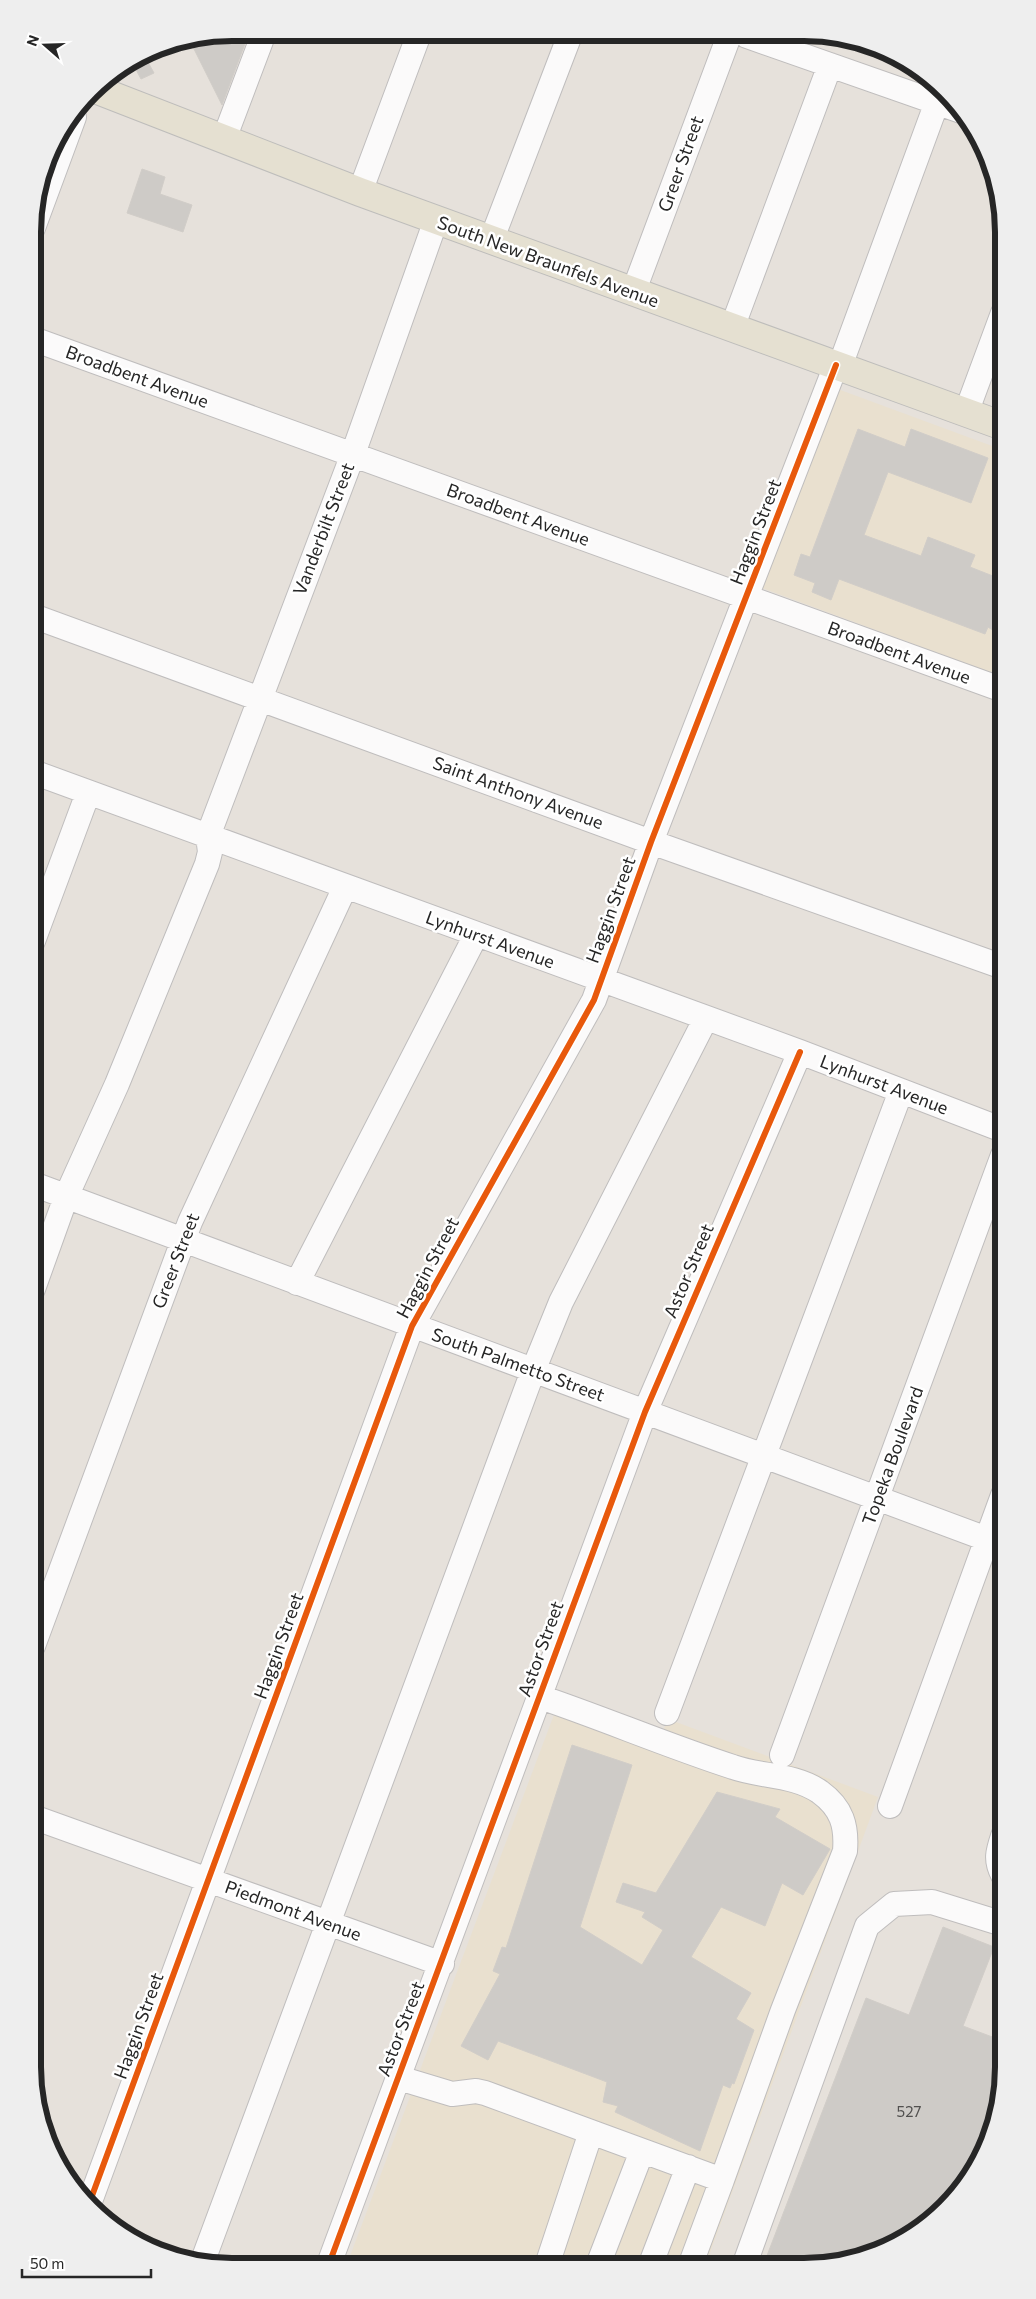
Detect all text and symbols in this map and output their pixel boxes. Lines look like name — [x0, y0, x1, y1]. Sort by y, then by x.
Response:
north arrow — [20, 20, 70, 70]
text: N — [23, 33, 42, 48]
street label: Greer Street — [653, 113, 708, 215]
street label: South New Braunfels Avenue — [435, 211, 662, 311]
street label: Broadbent Avenue — [63, 340, 212, 412]
street label: Vanderbilt Street — [288, 459, 358, 598]
street label: Haggin Street — [725, 476, 785, 588]
street label: Broadbent Avenue — [444, 478, 593, 550]
street label: Broadbent Avenue — [825, 616, 974, 688]
street label: Saint Anthony Avenue — [430, 751, 607, 833]
street label: Haggin Street — [581, 853, 639, 966]
street label: Lynhurst Avenue — [423, 906, 558, 973]
street label: Lynhurst Avenue — [817, 1049, 952, 1119]
street label: Greer Street — [147, 1210, 203, 1312]
street label: Haggin Street — [391, 1213, 463, 1322]
street label: Astor Street — [658, 1220, 718, 1321]
street label: South Palmetto Street — [429, 1323, 608, 1406]
street label: Topeka Boulevard — [857, 1383, 927, 1528]
street label: Haggin Street — [249, 1589, 307, 1702]
street label: Astor Street — [513, 1598, 568, 1699]
street label: Piedmont Avenue — [222, 1875, 364, 1945]
street label: Haggin Street — [109, 1969, 167, 2082]
street label: Astor Street — [372, 1978, 428, 2079]
house number: 527 — [897, 2102, 921, 2120]
scale bar — [22, 2246, 151, 2278]
text: 50 m — [30, 2254, 64, 2272]

